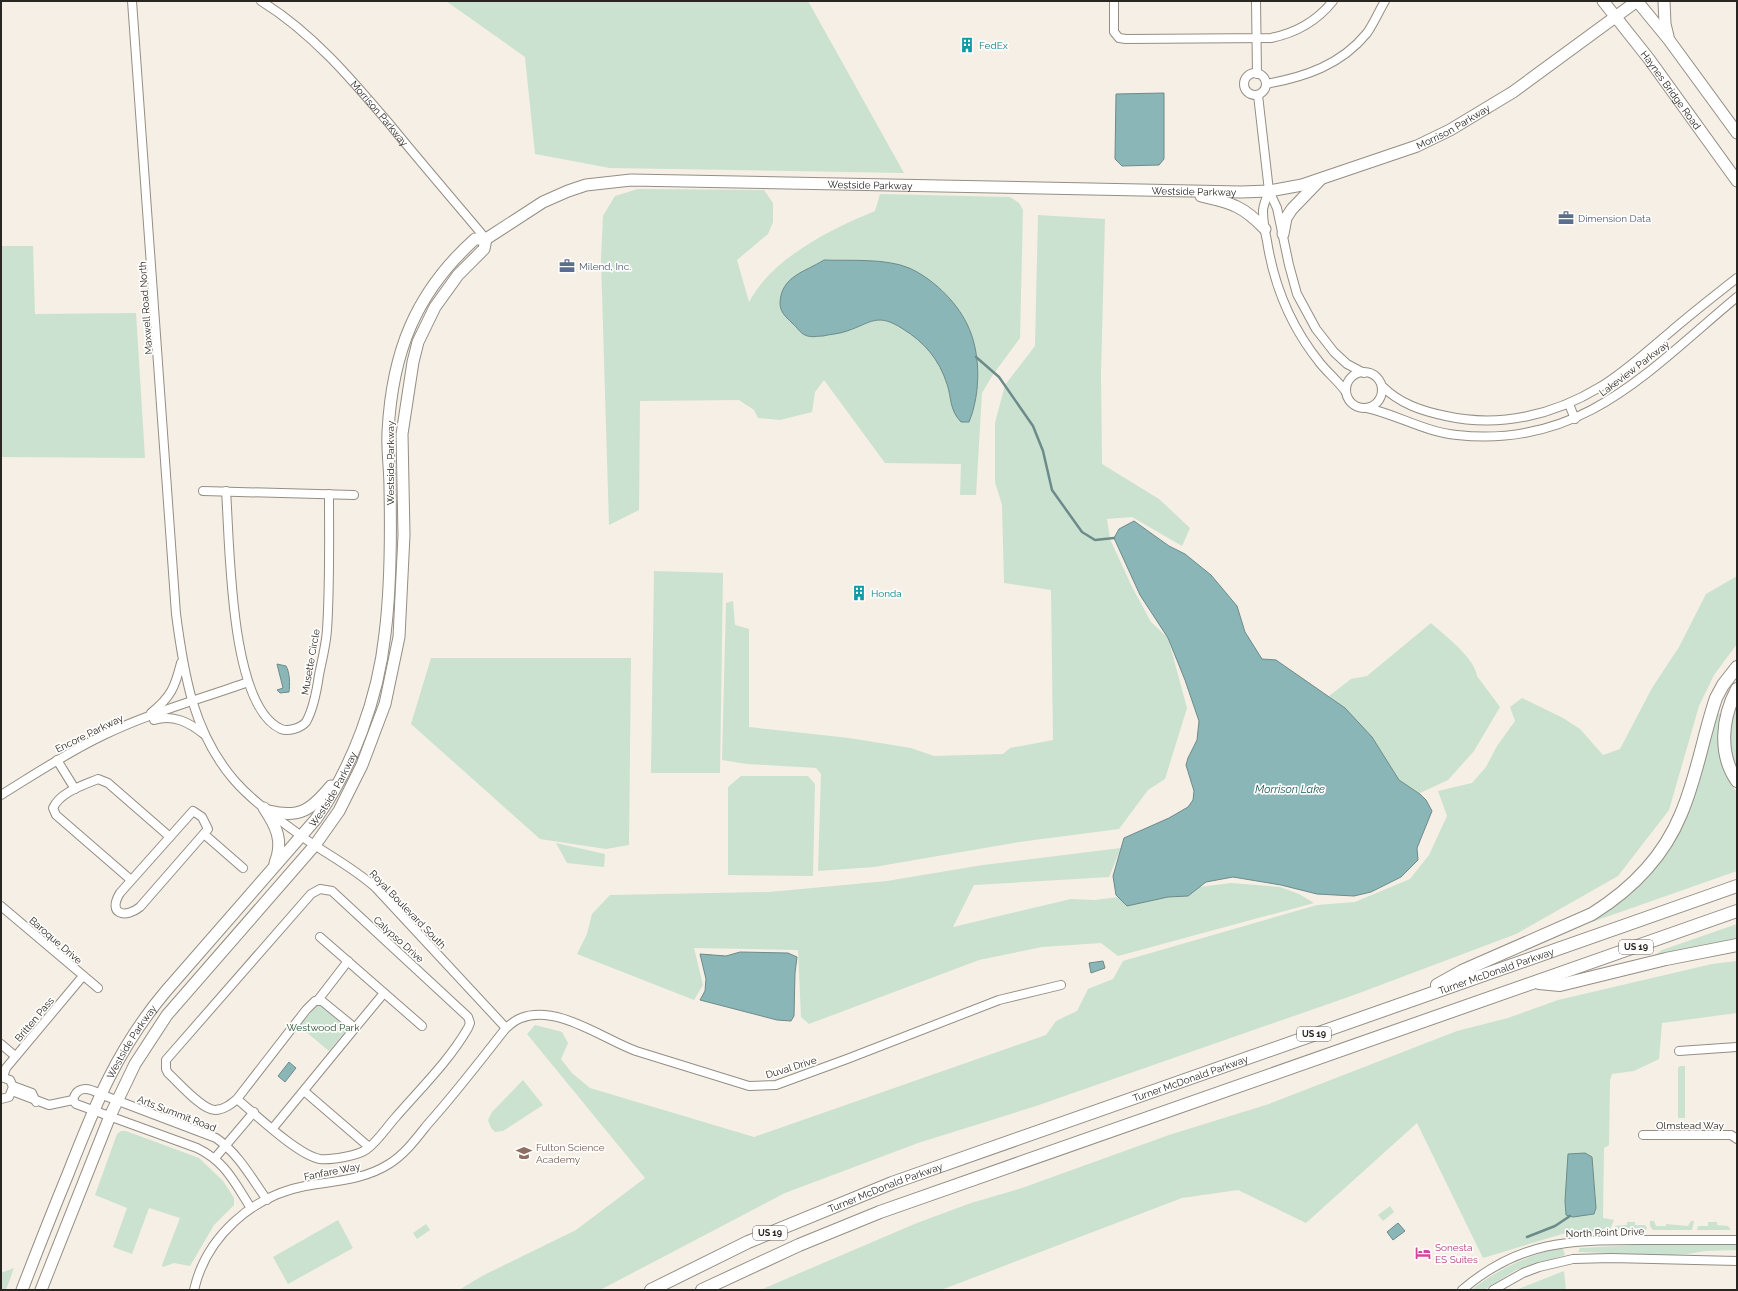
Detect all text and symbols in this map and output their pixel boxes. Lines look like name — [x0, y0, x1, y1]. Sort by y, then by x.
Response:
building icon: FedEx — [958, 36, 976, 54]
place label: FedEx — [979, 40, 1008, 51]
street label: Haynes Bridge Road — [1639, 49, 1703, 132]
street label: Morrison Parkway — [349, 79, 411, 149]
street label: Morrison Parkway — [1415, 102, 1492, 151]
street label: Westside Parkway — [828, 179, 913, 192]
street label: Westside Parkway — [1151, 185, 1237, 198]
office icon: Dimension Data — [1557, 209, 1575, 227]
place label: Dimension Data — [1578, 213, 1651, 224]
office icon: Milend, Inc. — [558, 257, 576, 275]
street label: Maxwell Road North — [137, 261, 154, 355]
place label: Milend, Inc. — [579, 261, 631, 272]
street label: Lakeview Parkway — [1597, 338, 1672, 398]
street label: Westside Parkway — [385, 420, 396, 505]
building icon: Honda — [850, 584, 868, 602]
place label: Honda — [871, 588, 902, 599]
street label: Musette Circle — [299, 628, 322, 696]
street label: Encore Parkway — [53, 712, 125, 755]
street label: Westside Parkway — [307, 750, 359, 829]
water label: Morrison Lake — [1255, 783, 1325, 796]
street label: Royal Boulevard South — [367, 868, 448, 951]
street label: Calypso Drive — [371, 914, 426, 965]
street label: Baroque Drive — [27, 915, 84, 966]
road number: US 19 — [1619, 940, 1653, 954]
street label: Turner McDonald Parkway — [1437, 946, 1556, 997]
street label: Britten Pass — [13, 995, 56, 1044]
street label: Westside Parkway — [105, 1002, 159, 1080]
park label: Westwood Park — [287, 1022, 360, 1033]
road number: US 19 — [1297, 1027, 1331, 1041]
street label: Turner McDonald Parkway — [1131, 1053, 1250, 1104]
street label: Duval Drive — [764, 1054, 818, 1080]
street label: Arts Summit Road — [136, 1093, 218, 1134]
street label: Olmstead Way — [1656, 1120, 1725, 1131]
place label: Fulton Science Academy — [536, 1142, 605, 1165]
school or university icon: Fulton Science Academy — [515, 1144, 533, 1162]
street label: Fanfare Way — [303, 1161, 362, 1182]
street label: Turner McDonald Parkway — [827, 1161, 944, 1215]
road number: US 19 — [753, 1226, 787, 1240]
street label: North Point Drive — [1566, 1226, 1645, 1239]
place label: Sonesta ES Suites — [1435, 1242, 1478, 1265]
hotel icon: Sonesta ES Suites — [1414, 1244, 1432, 1262]

